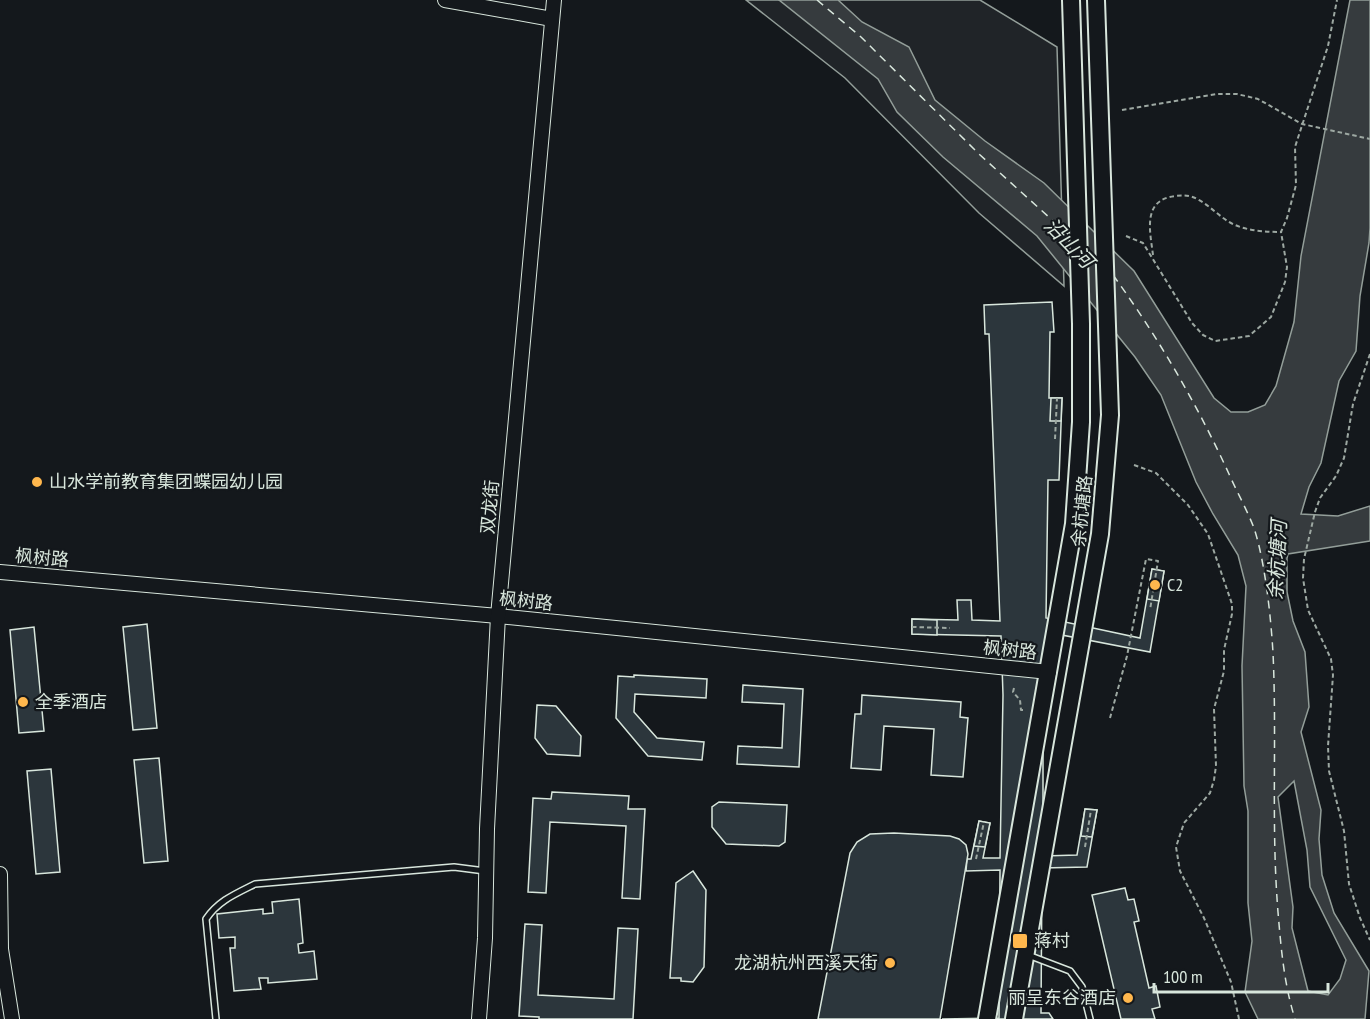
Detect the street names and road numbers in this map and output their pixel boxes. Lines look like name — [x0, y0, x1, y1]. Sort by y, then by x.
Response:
street label: 余杭塘路 — [1066, 474, 1097, 548]
street label: 双龙街 — [476, 479, 503, 535]
street label: 枫树路 — [14, 544, 70, 571]
street label: 枫树路 — [498, 586, 554, 615]
street label: 枫树路 — [982, 635, 1038, 664]

